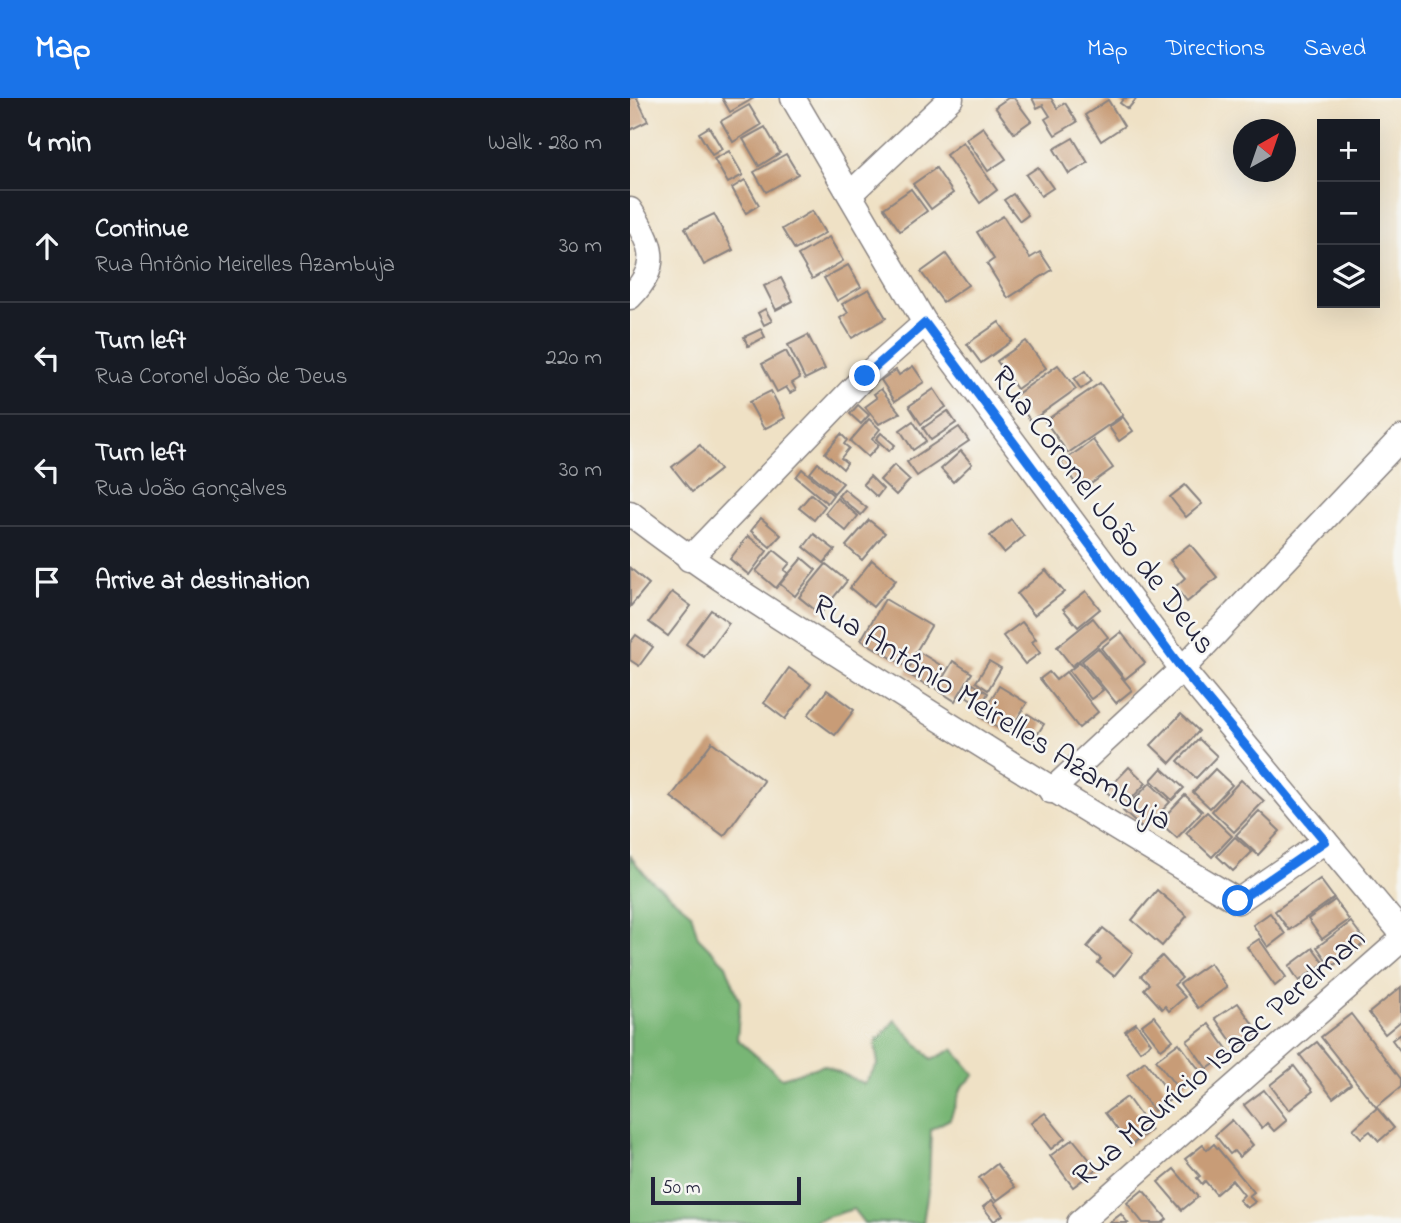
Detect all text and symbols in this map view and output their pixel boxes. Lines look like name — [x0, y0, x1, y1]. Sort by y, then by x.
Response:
text: Map — [35, 25, 91, 73]
text: Map — [1087, 32, 1128, 67]
text: Directions — [1166, 32, 1265, 67]
text: Saved — [1303, 32, 1366, 67]
north arrow — [1233, 119, 1296, 182]
map controls — [1317, 119, 1380, 308]
button: + — [1317, 119, 1380, 182]
text: 4 min — [28, 122, 91, 166]
text: Walk · 280 m — [488, 127, 602, 160]
button: − — [1317, 182, 1380, 245]
text: Continue — [95, 211, 188, 249]
icon: ahead — [28, 227, 66, 265]
text: 30 m — [559, 230, 602, 263]
button: layers — [1317, 245, 1380, 308]
text: Rua Antônio Meirelles Azambuja — [95, 249, 395, 282]
text: Turn left — [95, 323, 186, 361]
icon: left — [28, 339, 66, 377]
text: 220 m — [546, 342, 602, 375]
street label: Rua Coronel João de Deus — [978, 357, 1227, 665]
route end — [849, 360, 880, 391]
text: Rua Coronel João de Deus — [95, 361, 347, 394]
text: Turn left — [95, 435, 186, 473]
icon: left — [28, 451, 66, 489]
text: 30 m — [559, 454, 602, 487]
text: Rua João Gonçalves — [95, 473, 287, 506]
icon: arrive — [28, 563, 66, 601]
text: Arrive at destination — [95, 563, 310, 601]
street label: Rua Antônio Meirelles Azambuja — [802, 583, 1181, 844]
route start — [1222, 885, 1253, 916]
street label: Rua Maurício Isaac Perelman — [1063, 918, 1377, 1200]
scale bar — [651, 1174, 802, 1206]
text: 50 m — [662, 1175, 701, 1202]

